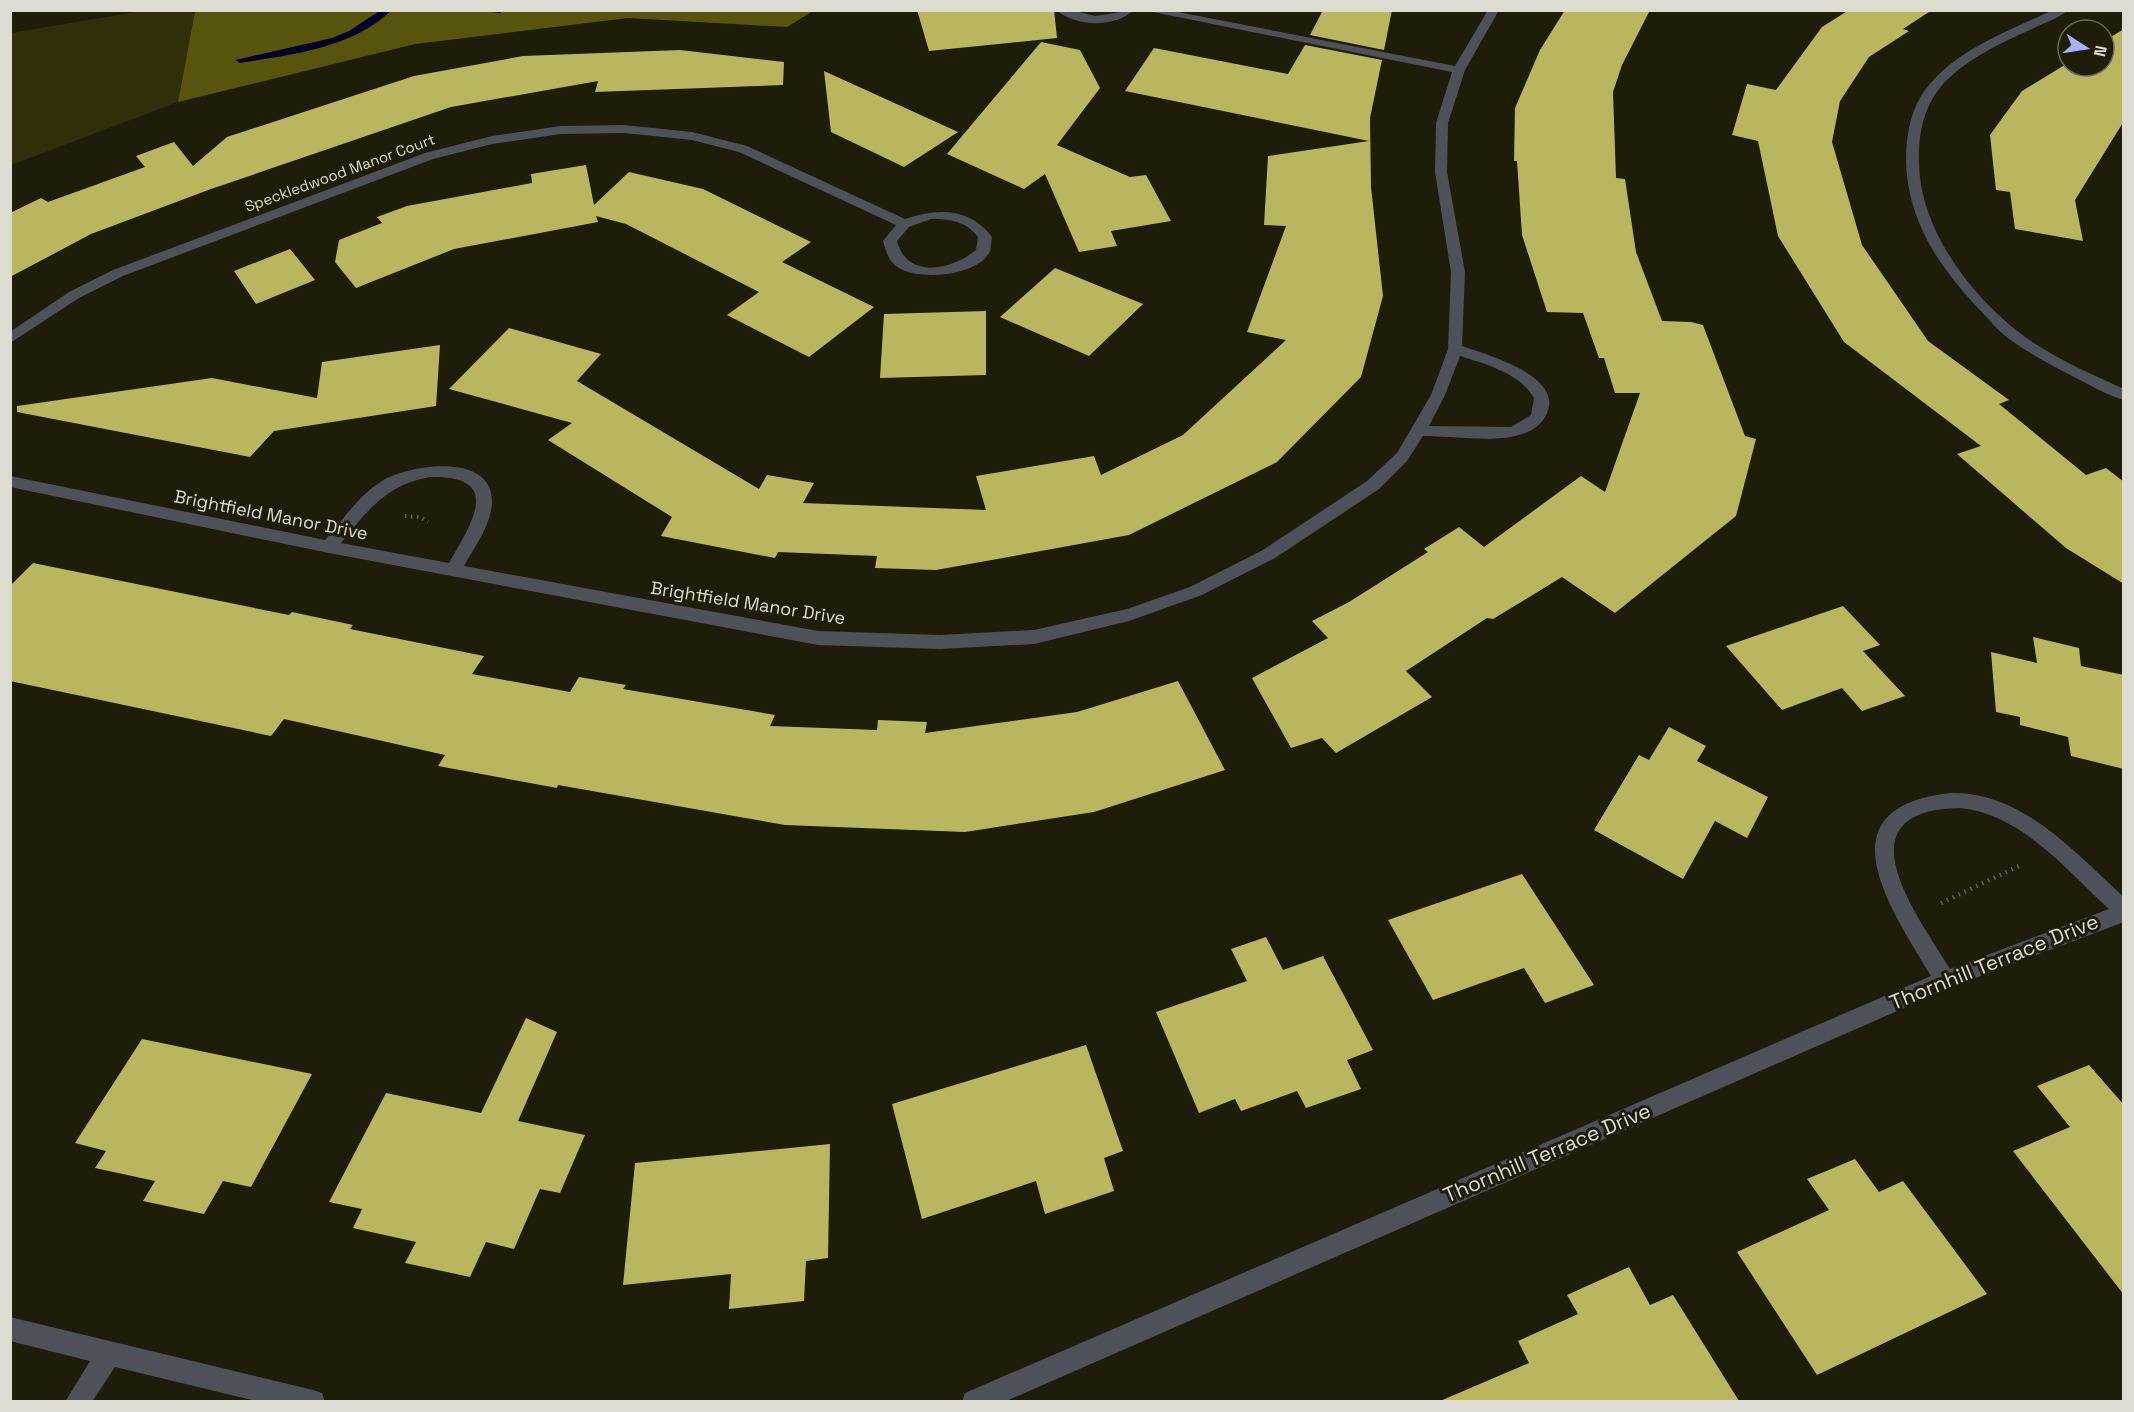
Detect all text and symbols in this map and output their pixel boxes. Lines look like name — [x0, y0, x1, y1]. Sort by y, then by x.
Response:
north arrow — [2056, 18, 2116, 78]
text: N — [2089, 44, 2112, 58]
street label: Speckledwood Manor Court — [242, 129, 438, 216]
street label: Brightfield Manor Drive — [172, 484, 370, 545]
street label: Brightfield Manor Drive — [649, 576, 847, 629]
street label: Thornhill Terrace Drive — [1885, 907, 2102, 1016]
street label: Thornhill Terrace Drive — [1439, 1097, 1655, 1208]

